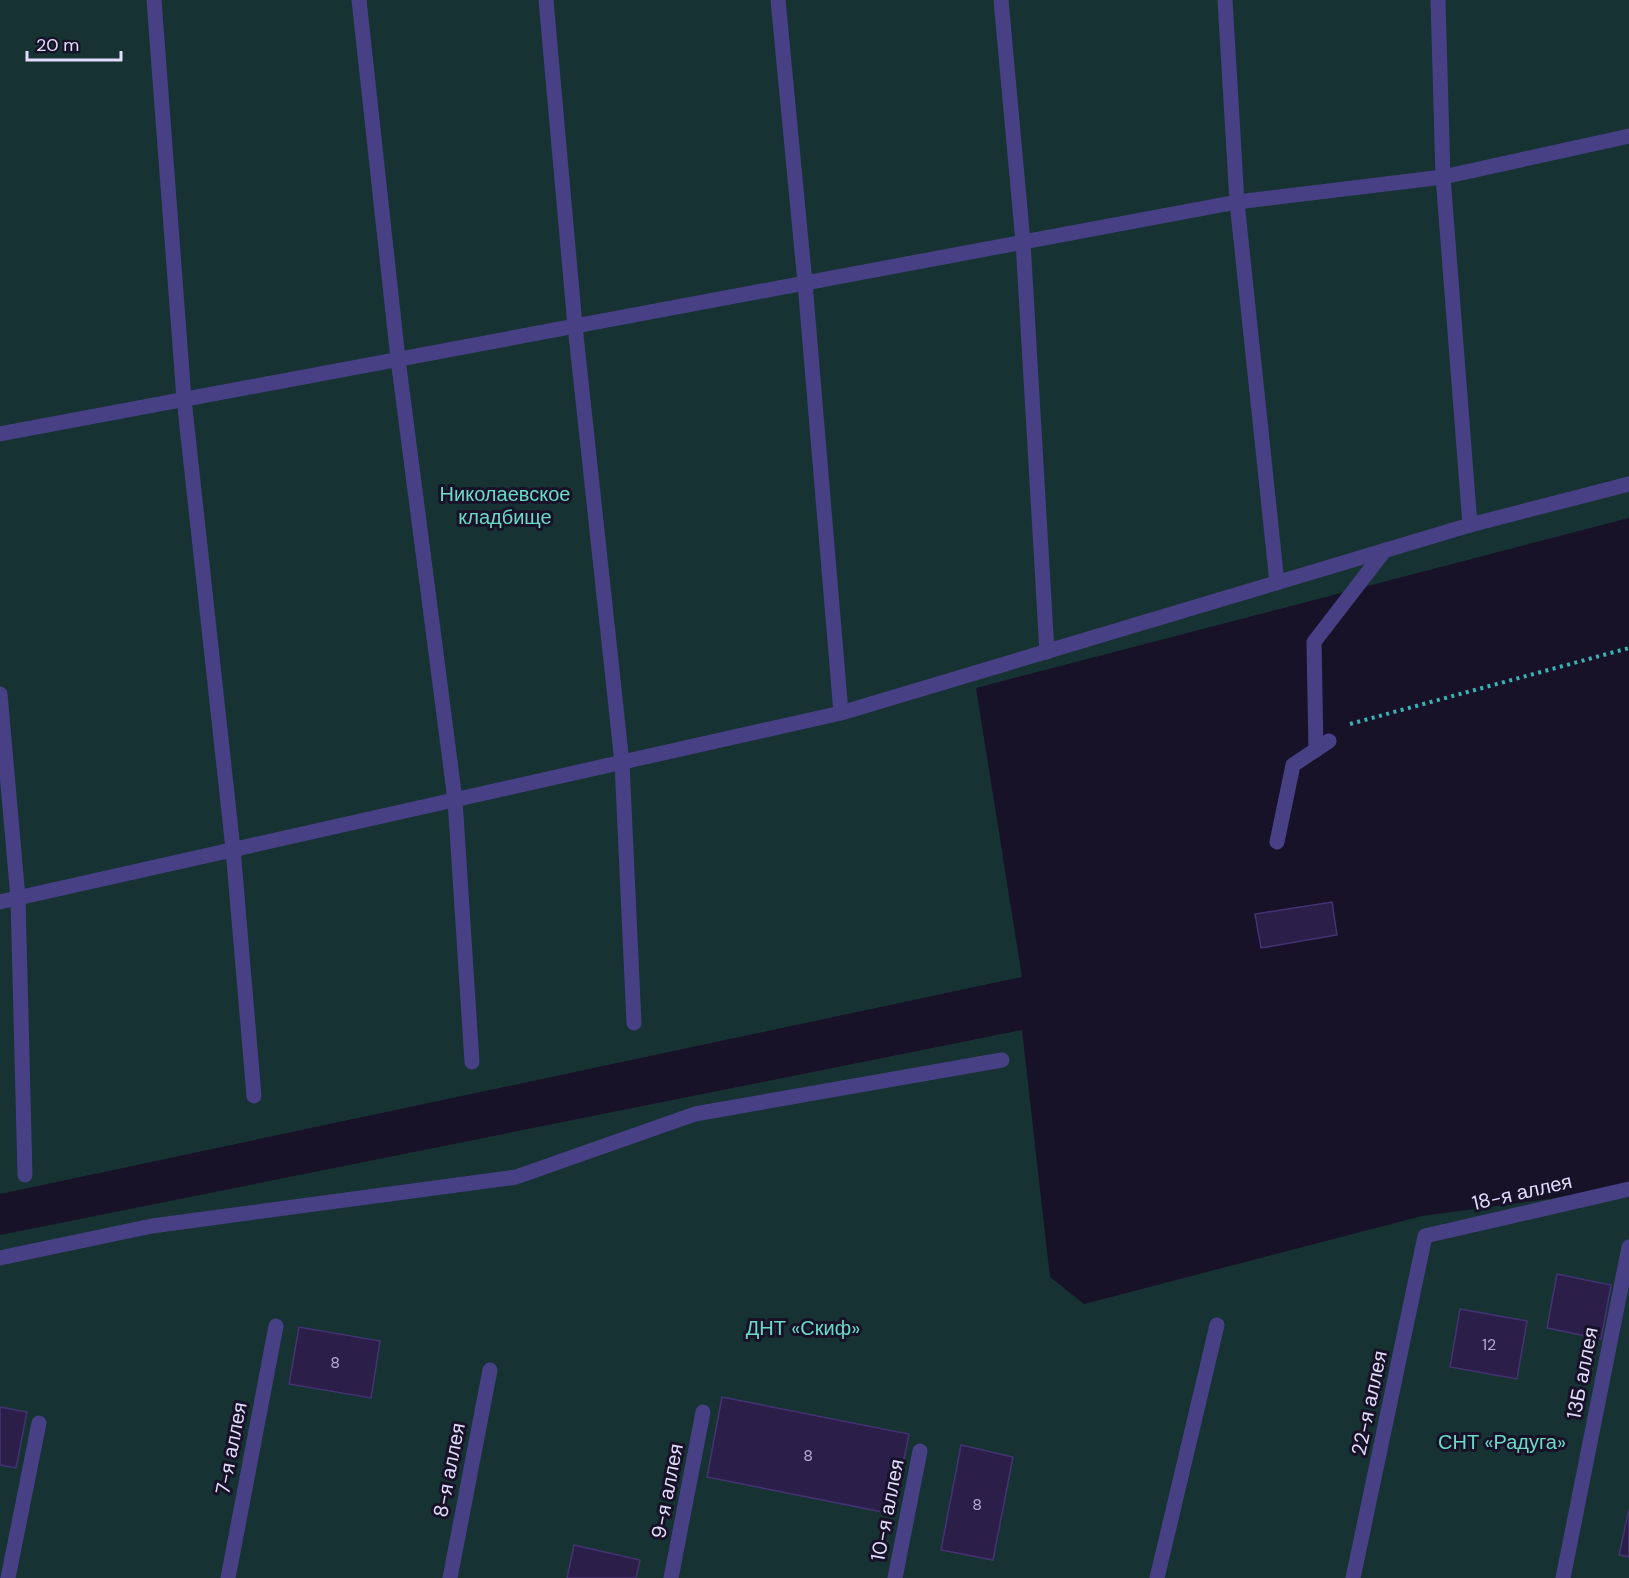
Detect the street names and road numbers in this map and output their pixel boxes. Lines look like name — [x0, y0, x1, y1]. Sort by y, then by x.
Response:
street label: 18-я аллея — [1469, 1168, 1575, 1216]
street label: 13Б аллея — [1560, 1325, 1604, 1421]
street label: 22-я аллея — [1345, 1348, 1393, 1458]
street label: 7-я аллея — [209, 1400, 253, 1496]
street label: 8-я аллея — [427, 1421, 471, 1519]
street label: 9-я аллея — [645, 1441, 689, 1541]
street label: 10-я аллея — [864, 1457, 910, 1563]

